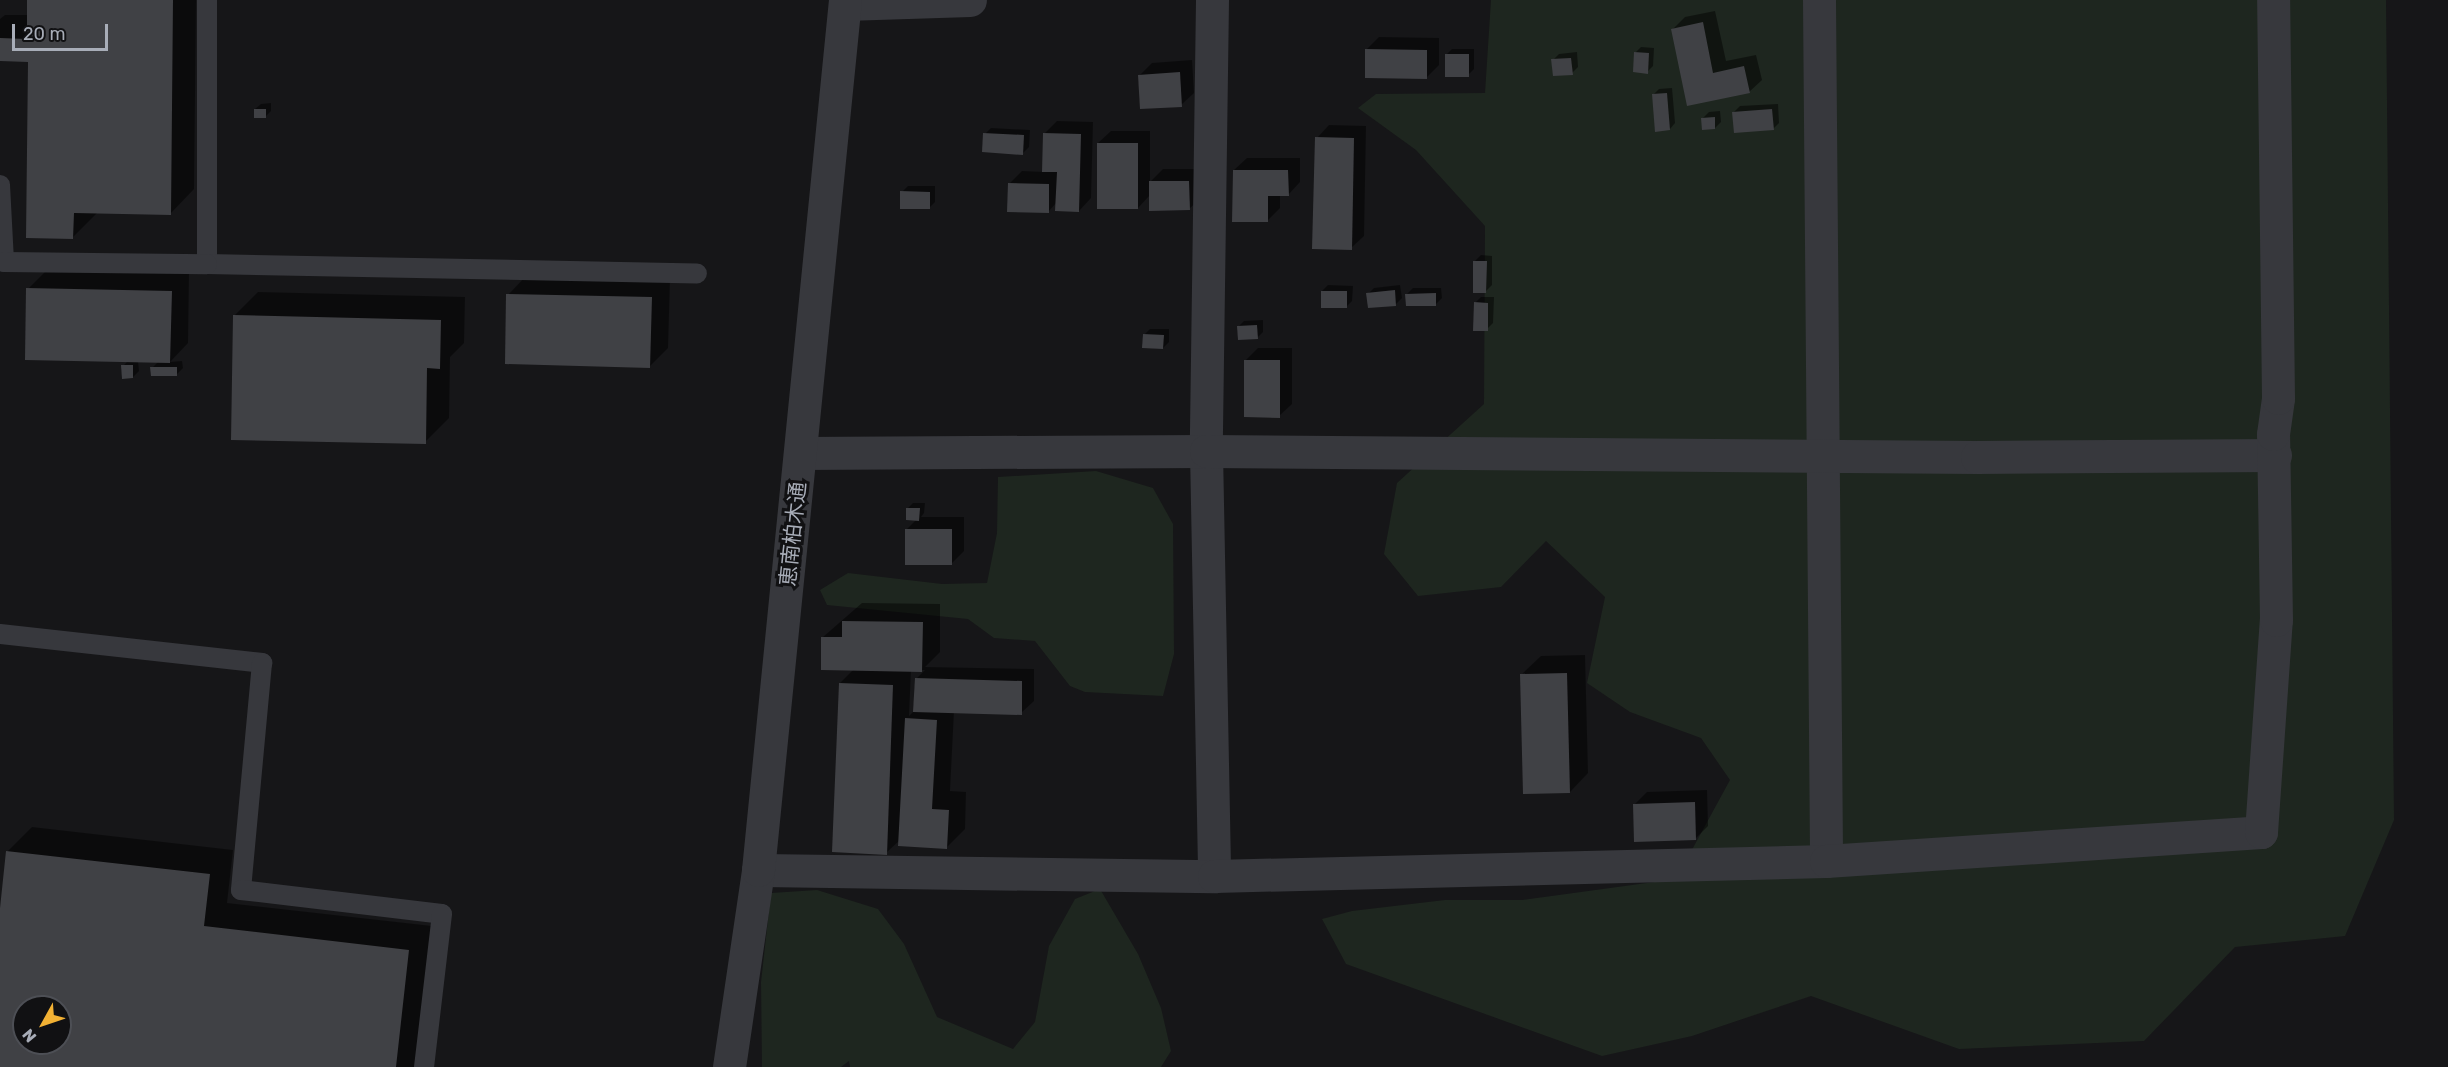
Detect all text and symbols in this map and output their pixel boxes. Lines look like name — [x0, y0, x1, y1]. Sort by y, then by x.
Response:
scale bar — [15, 12, 111, 50]
text: 20 m — [23, 23, 65, 45]
street label: 恵南柏木通 — [775, 480, 811, 588]
north arrow — [12, 995, 72, 1055]
text: N — [18, 1025, 40, 1046]

